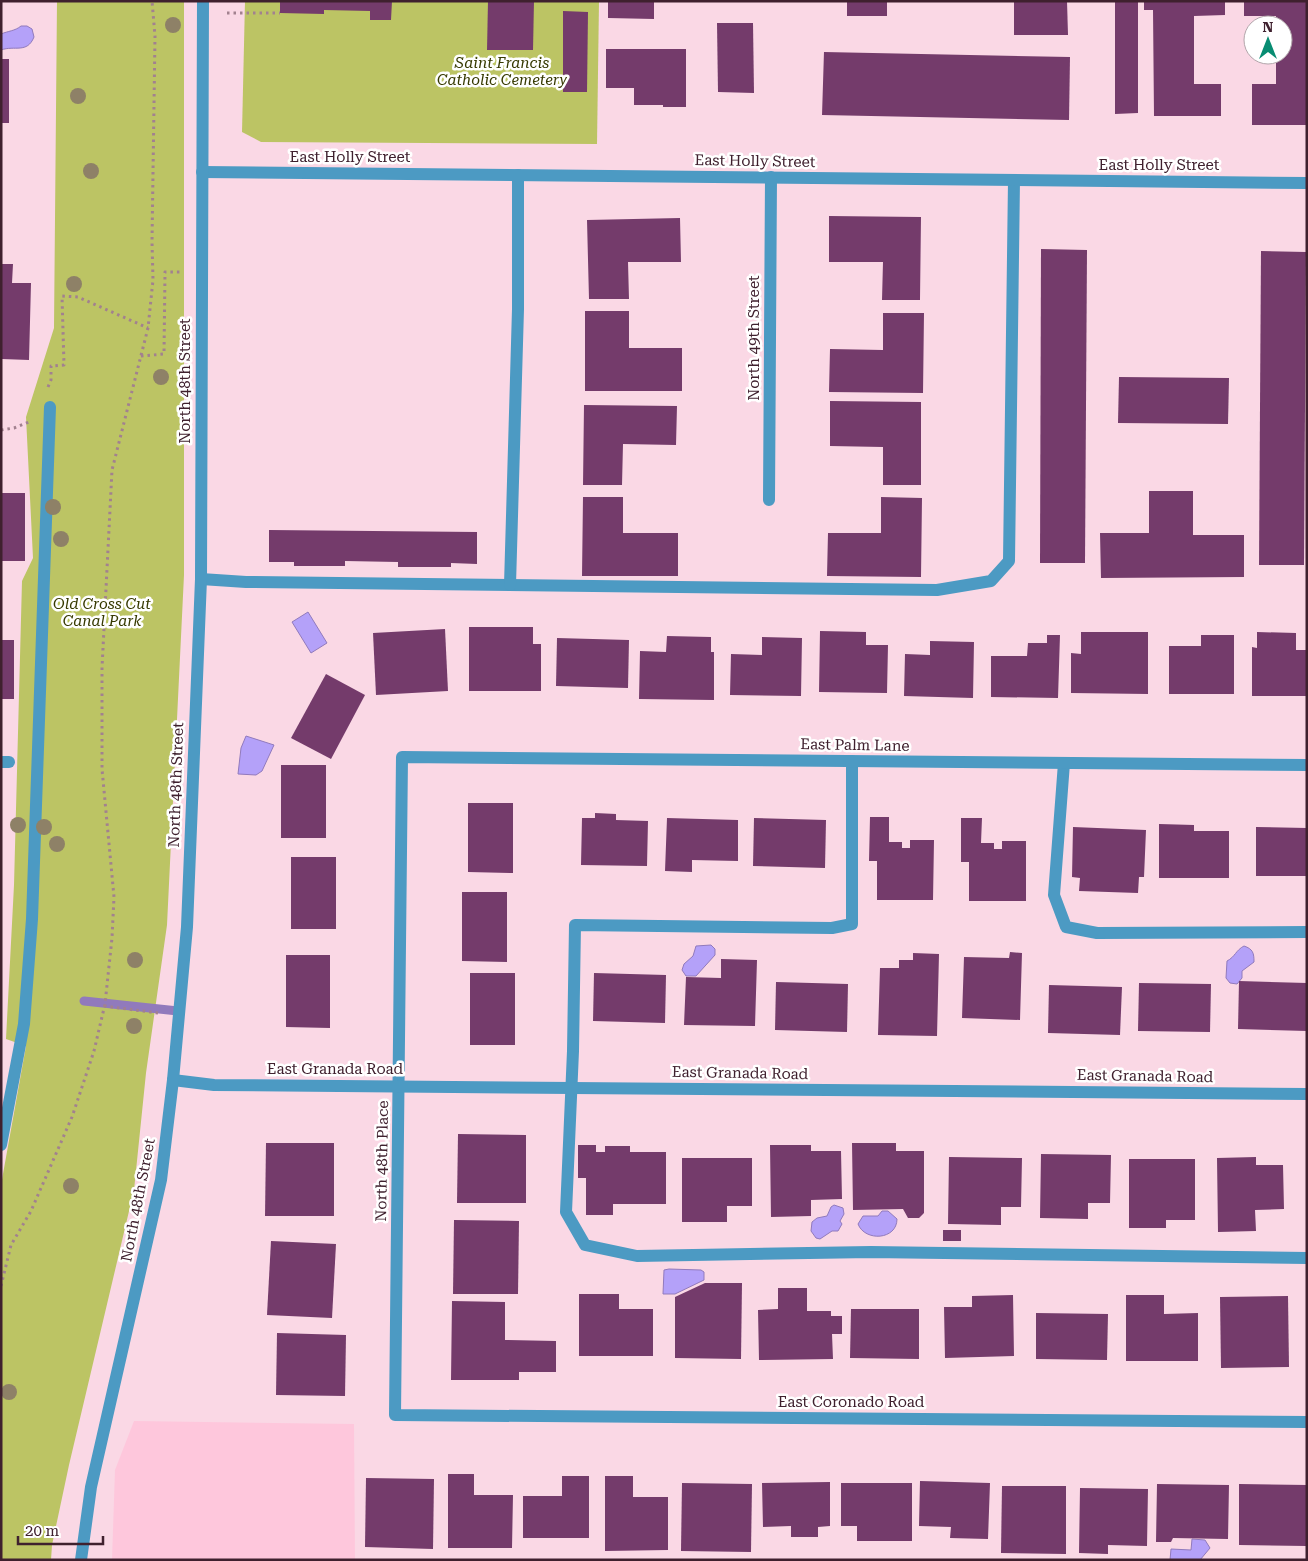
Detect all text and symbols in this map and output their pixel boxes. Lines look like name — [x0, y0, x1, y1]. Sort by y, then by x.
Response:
north arrow — [1243, 15, 1293, 65]
text: N — [1263, 19, 1274, 35]
park label: Saint Francis Catholic Cemetery — [437, 54, 567, 89]
street label: East Holly Street — [290, 148, 411, 166]
street label: East Holly Street — [694, 151, 816, 171]
street label: East Holly Street — [1099, 156, 1220, 174]
street label: North 49th Street — [745, 275, 763, 401]
street label: North 48th Street — [176, 318, 194, 444]
park label: Old Cross Cut Canal Park — [53, 595, 151, 630]
street label: North 48th Street — [165, 722, 187, 848]
street label: East Palm Lane — [800, 735, 910, 755]
street label: East Granada Road — [267, 1060, 404, 1078]
street label: East Granada Road — [672, 1063, 809, 1083]
street label: East Granada Road — [1077, 1066, 1214, 1086]
street label: North 48th Place — [372, 1100, 392, 1222]
street label: North 48th Street — [117, 1136, 159, 1263]
street label: East Coronado Road — [778, 1393, 925, 1411]
scale bar — [18, 1514, 102, 1546]
text: 20 m — [25, 1522, 60, 1540]

